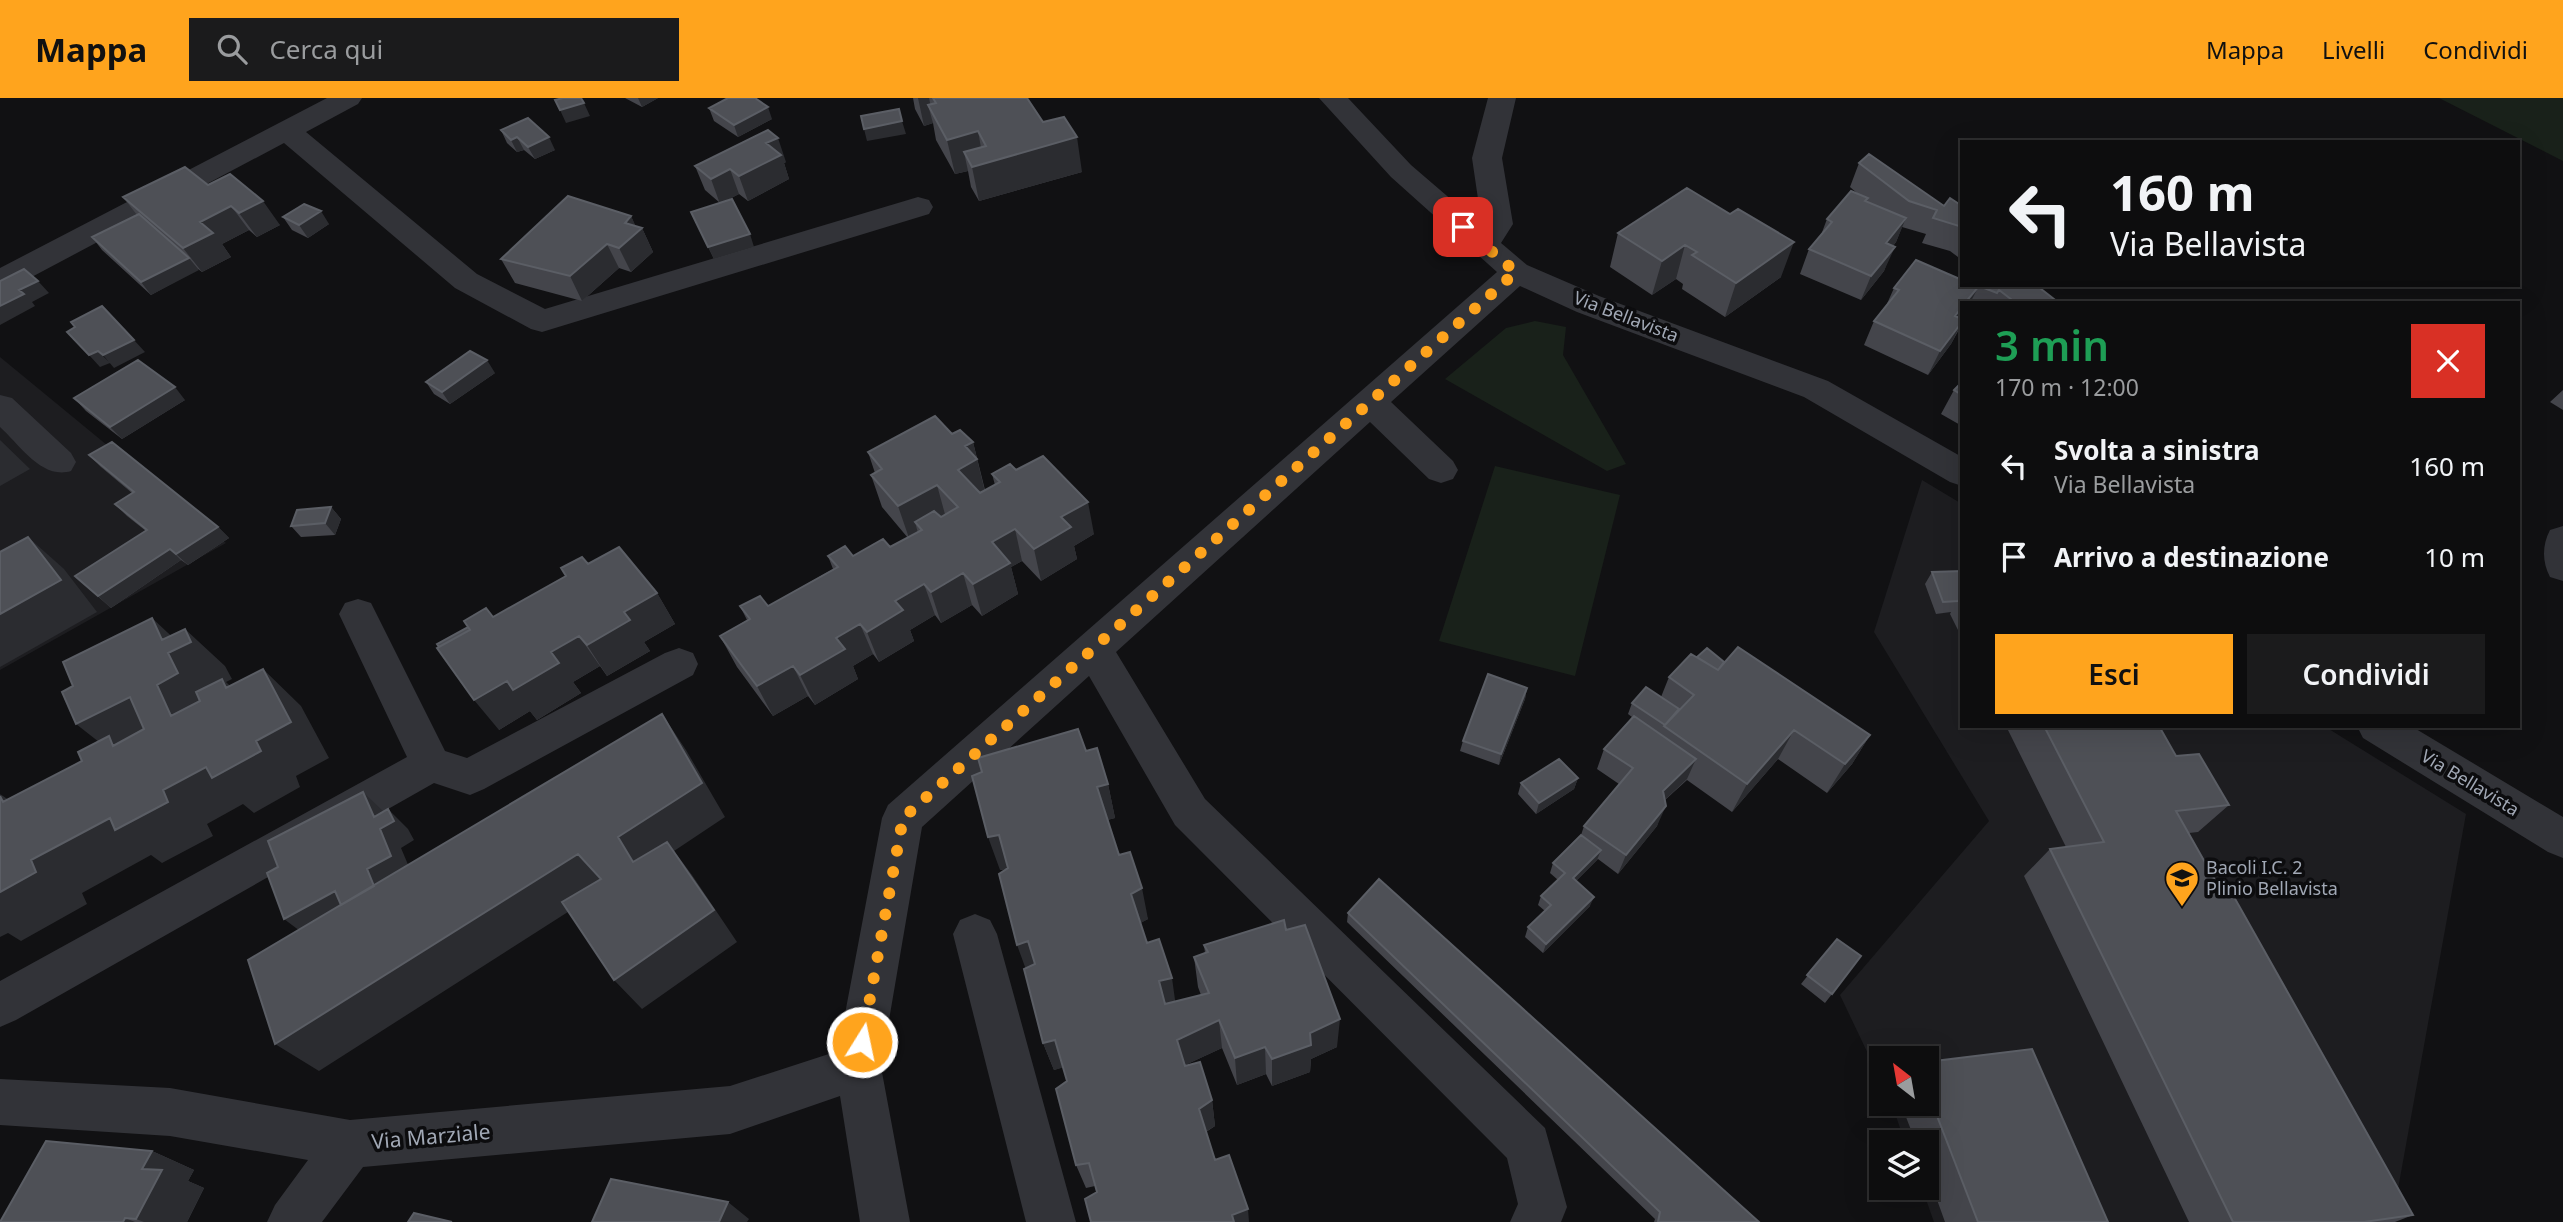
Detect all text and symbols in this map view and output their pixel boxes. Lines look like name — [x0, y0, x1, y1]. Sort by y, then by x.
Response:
search box — [189, 18, 679, 81]
text: Mappa — [35, 27, 147, 72]
icon: search — [213, 30, 251, 68]
text: Cerca qui — [269, 31, 383, 67]
text: Mappa — [2206, 33, 2284, 66]
text: Livelli — [2322, 33, 2385, 66]
text: Condividi — [2423, 33, 2528, 66]
text: 160 m — [2110, 159, 2255, 225]
icon: left — [1995, 168, 2086, 259]
pin — [1433, 197, 1493, 257]
icon: arrive — [1444, 208, 1482, 246]
text: Via Bellavista — [2110, 222, 2306, 265]
street label: Via Bellavista — [1570, 285, 1682, 347]
text: 3 min — [1995, 316, 2109, 373]
button: close — [2411, 324, 2485, 398]
text: 170 m · 12:00 — [1995, 371, 2139, 403]
text: Svolta a sinistra — [2054, 432, 2260, 468]
icon: left — [1995, 447, 2033, 485]
text: 160 m — [2409, 448, 2485, 484]
text: Via Bellavista — [2054, 468, 2195, 500]
icon: arrive — [1995, 538, 2033, 576]
text: Arrivo a destinazione — [2054, 539, 2329, 575]
text: 10 m — [2424, 539, 2485, 575]
button: Esci — [1995, 634, 2233, 714]
button: Condividi — [2247, 634, 2485, 714]
street label: Via Bellavista — [2417, 743, 2524, 821]
place label: Bacoli I.C. 2 Plinio Bellavista — [2206, 855, 2338, 900]
school or university icon: Bacoli I.C. 2 Plinio Bellavista — [2163, 859, 2201, 908]
position arrow — [825, 1005, 899, 1079]
north arrow — [1869, 1046, 1939, 1116]
map controls — [1869, 1046, 1939, 1200]
street label: Via Marziale — [370, 1117, 491, 1155]
button: layers — [1869, 1130, 1939, 1200]

